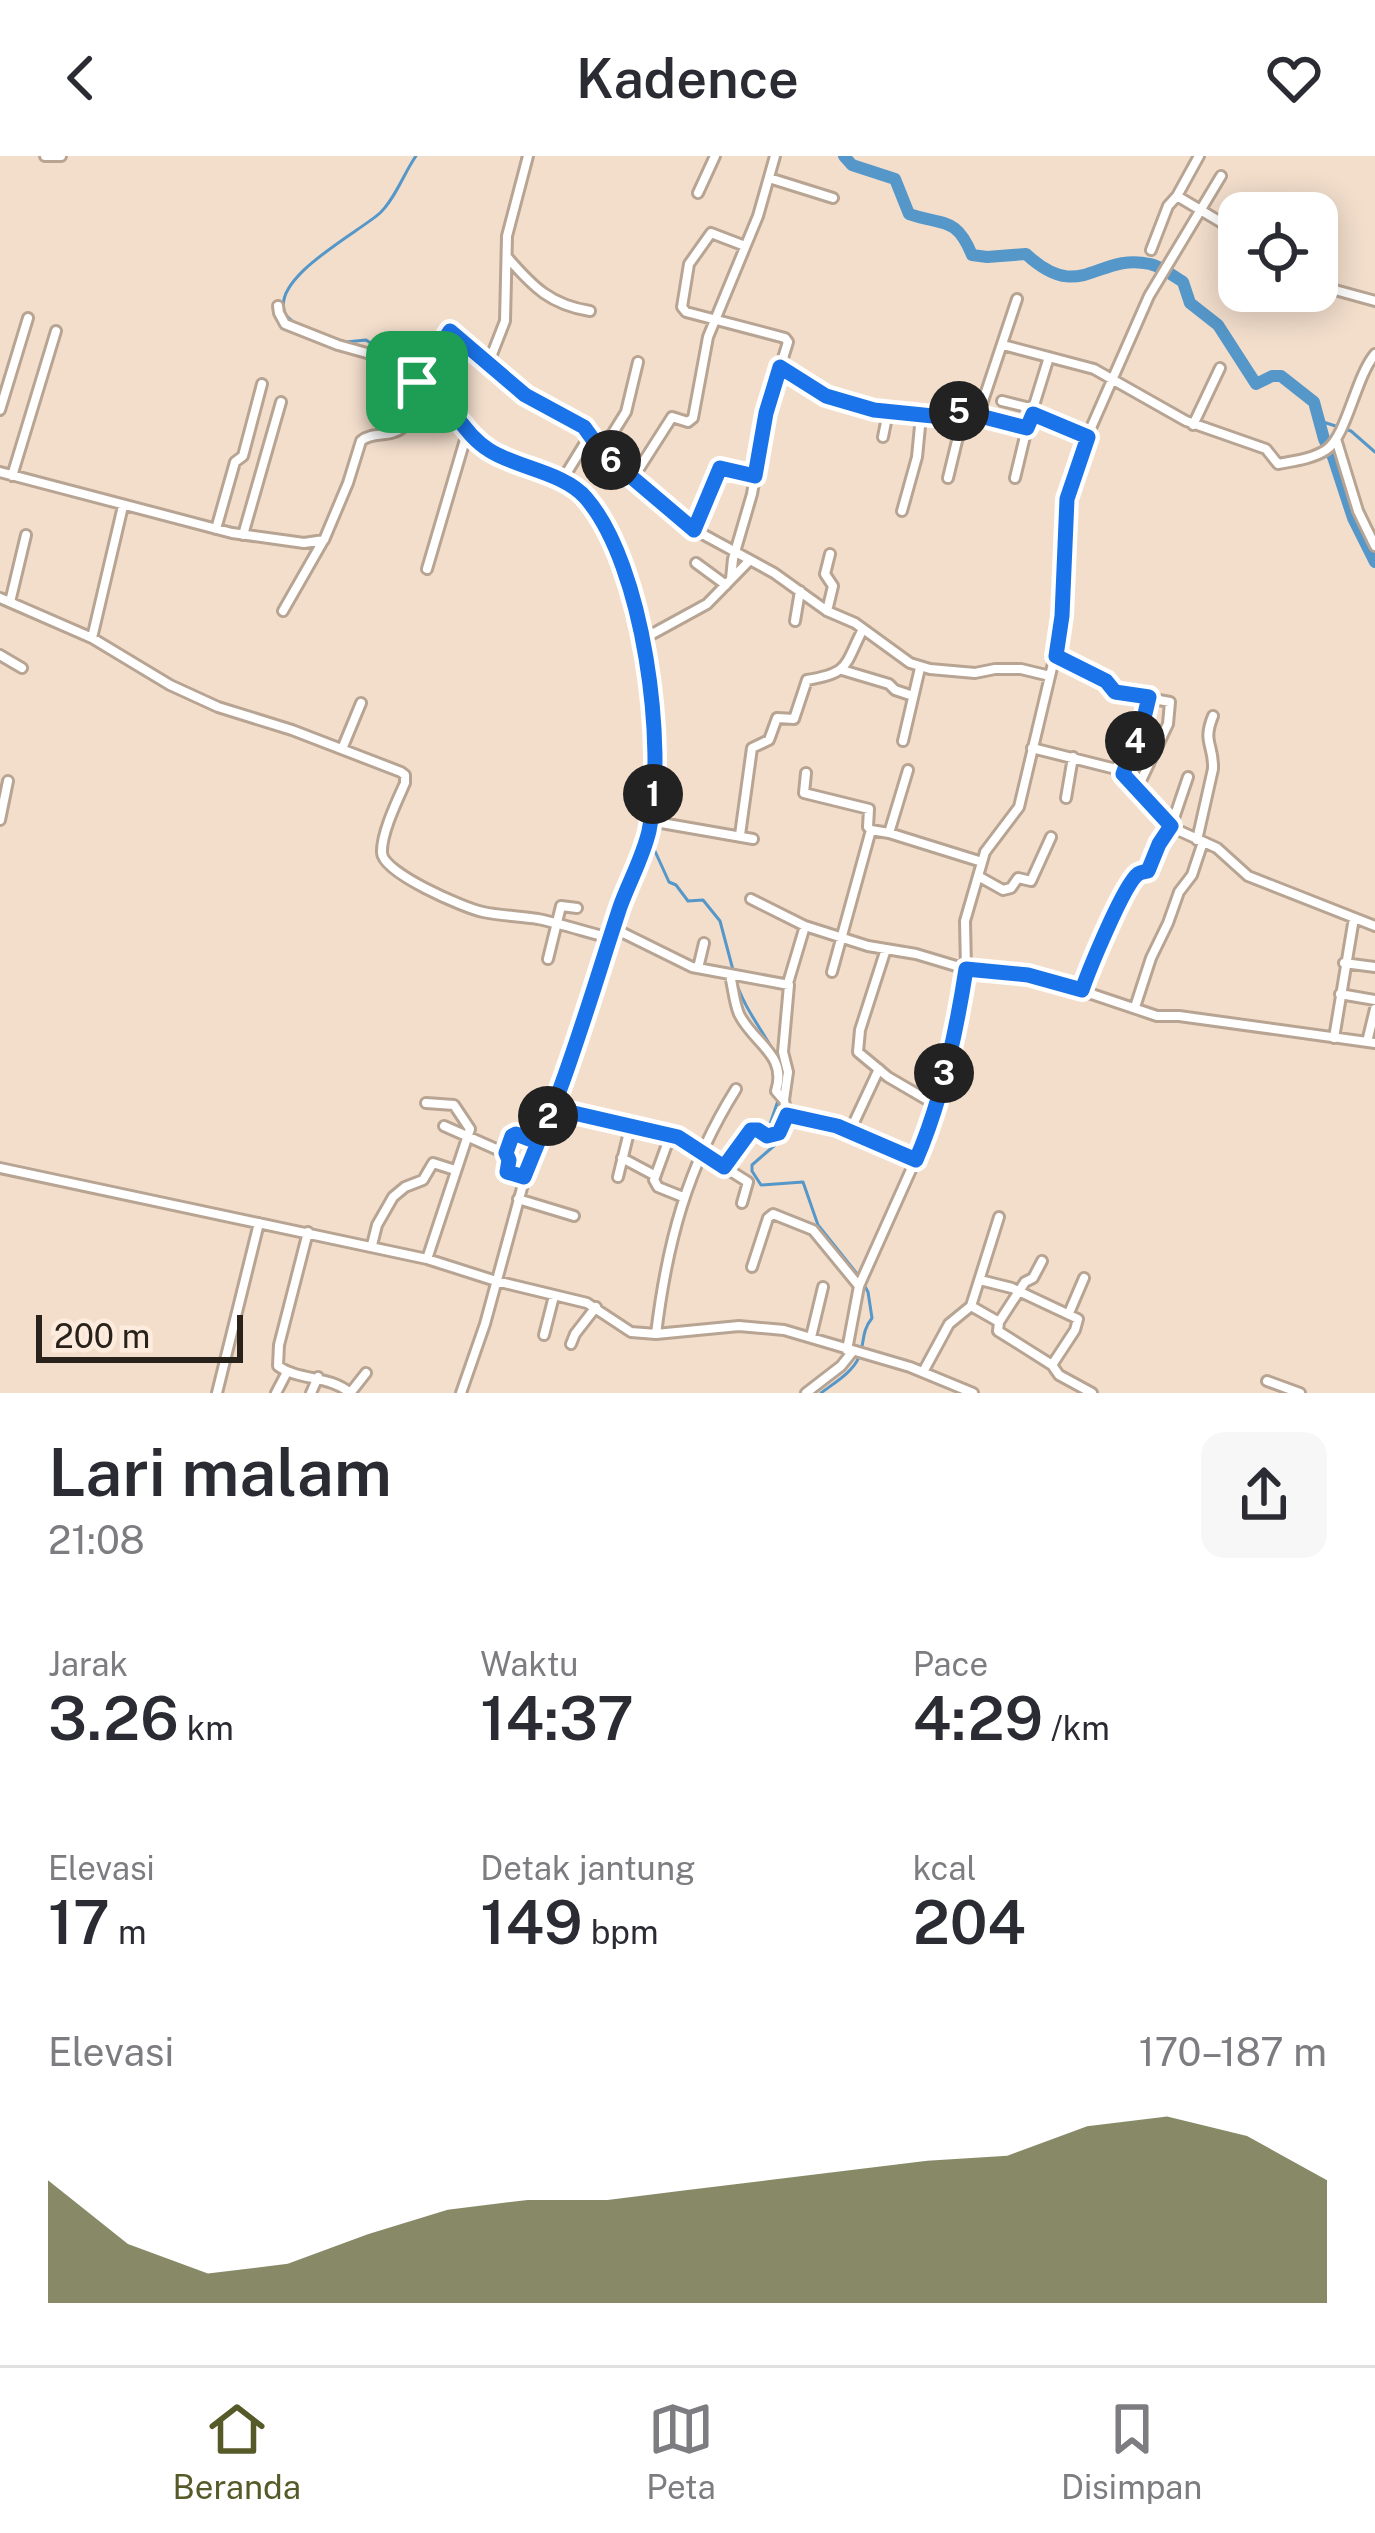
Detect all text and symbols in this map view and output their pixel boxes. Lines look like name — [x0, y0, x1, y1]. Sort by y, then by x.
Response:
icon: back — [48, 45, 114, 111]
icon: heart — [1261, 45, 1327, 111]
text: Kadence — [576, 47, 799, 110]
map controls — [1218, 192, 1338, 312]
button: locate — [1218, 192, 1338, 312]
pin — [366, 331, 468, 433]
icon: arrive — [384, 349, 450, 415]
pin: 5 — [929, 381, 989, 441]
text: 5 — [948, 392, 970, 430]
pin: 6 — [581, 430, 641, 490]
text: 6 — [600, 441, 622, 479]
pin: 4 — [1105, 711, 1165, 771]
text: 4 — [1124, 722, 1146, 760]
pin: 1 — [623, 764, 683, 824]
text: 1 — [646, 775, 660, 813]
pin: 3 — [914, 1043, 974, 1103]
text: 3 — [933, 1054, 955, 1092]
pin: 2 — [518, 1086, 578, 1146]
text: 2 — [538, 1097, 558, 1135]
scale bar — [36, 1309, 243, 1362]
text: 200 m — [54, 1317, 150, 1355]
button: share — [1201, 1432, 1327, 1558]
text: Lari malam — [48, 1433, 392, 1511]
text: 21:08 — [48, 1517, 145, 1563]
text: Jarak — [48, 1645, 128, 1683]
text: Waktu — [480, 1645, 578, 1683]
text: Pace — [913, 1645, 988, 1683]
text: 3.26 — [48, 1683, 179, 1754]
text: 14:37 — [480, 1683, 634, 1754]
text: 4:29 — [913, 1683, 1043, 1754]
text: km — [179, 1709, 234, 1747]
text: /km — [1043, 1709, 1110, 1747]
text: Elevasi — [48, 1849, 155, 1887]
text: Detak jantung — [480, 1849, 696, 1887]
text: kcal — [913, 1849, 976, 1887]
text: 17 — [48, 1887, 110, 1958]
text: 149 — [480, 1887, 583, 1958]
text: 204 — [913, 1887, 1026, 1958]
text: m — [110, 1913, 147, 1951]
text: bpm — [583, 1913, 659, 1951]
text: Elevasi — [48, 2029, 174, 2075]
text: 170–187 m — [1139, 2029, 1327, 2075]
tab: Beranda — [173, 2396, 301, 2506]
tab: Peta — [646, 2396, 716, 2506]
tab: Disimpan — [1061, 2396, 1202, 2506]

